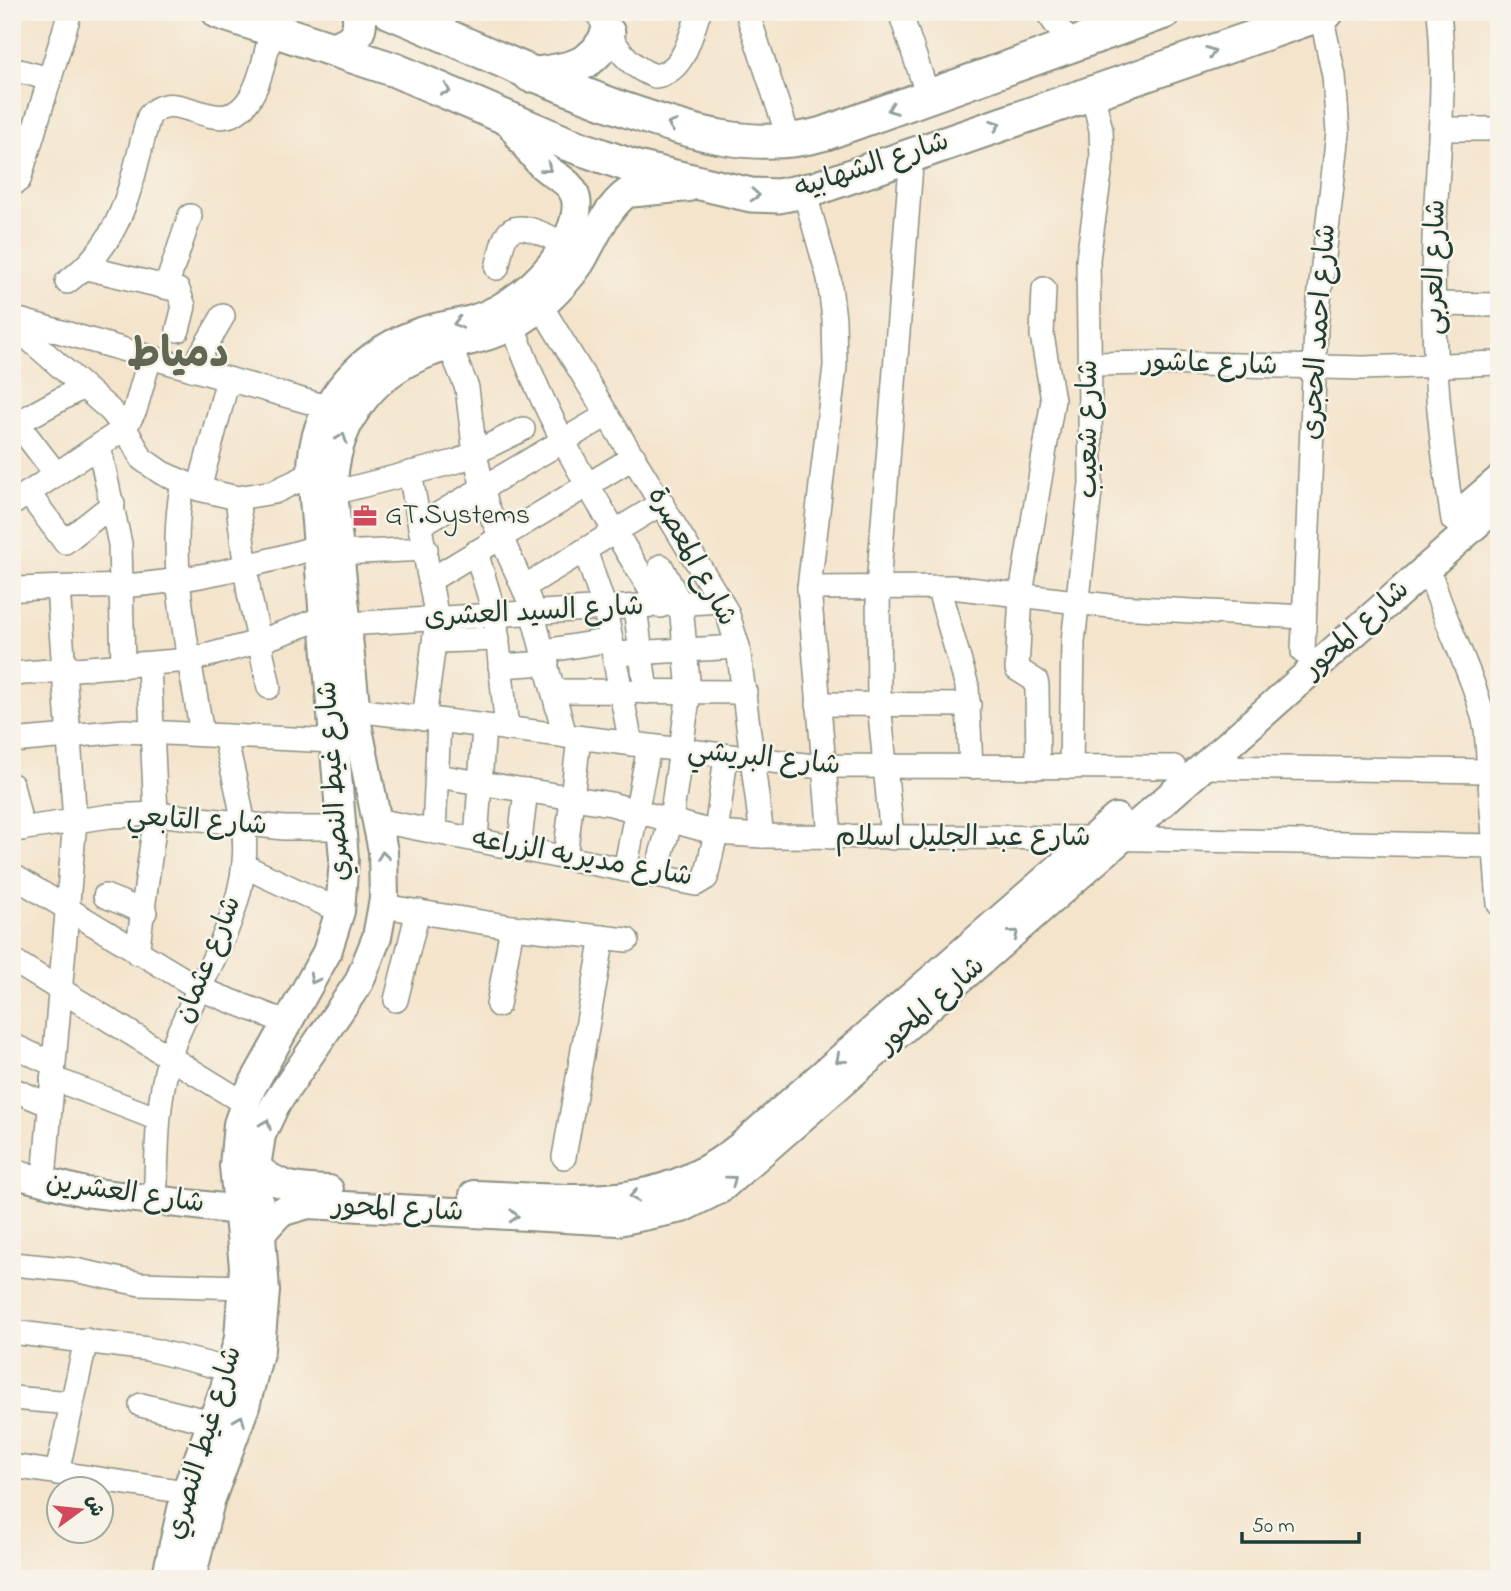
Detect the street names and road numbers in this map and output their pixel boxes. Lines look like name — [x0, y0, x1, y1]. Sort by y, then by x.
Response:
street label: شارع الشهابيه — [789, 122, 955, 210]
street label: شارع العربى — [1414, 199, 1458, 335]
street label: شارع احمد الحجرى — [1292, 222, 1348, 442]
street label: شارع عاشور — [1140, 342, 1278, 388]
street label: شارع شعيب — [1069, 360, 1110, 499]
street label: شارع المعصرة — [636, 480, 746, 634]
street label: شارع المحور — [1293, 571, 1420, 691]
street label: شارع السيد العشرى — [423, 587, 645, 639]
street label: شارع غيط النصري — [308, 679, 362, 883]
street label: شارع البريشي — [685, 731, 842, 788]
street label: شارع التابعي — [125, 797, 269, 848]
street label: شارع عبد الجليل اسلام — [835, 818, 1091, 859]
street label: شارع مديريه الزراعه — [469, 819, 695, 899]
street label: شارع عثمان — [165, 890, 253, 1030]
street label: شارع المحور — [867, 947, 995, 1066]
street label: شارع العشرين — [43, 1163, 207, 1225]
street label: شارع المحور — [329, 1186, 465, 1234]
street label: شارع غيط النصري — [156, 1341, 254, 1545]

